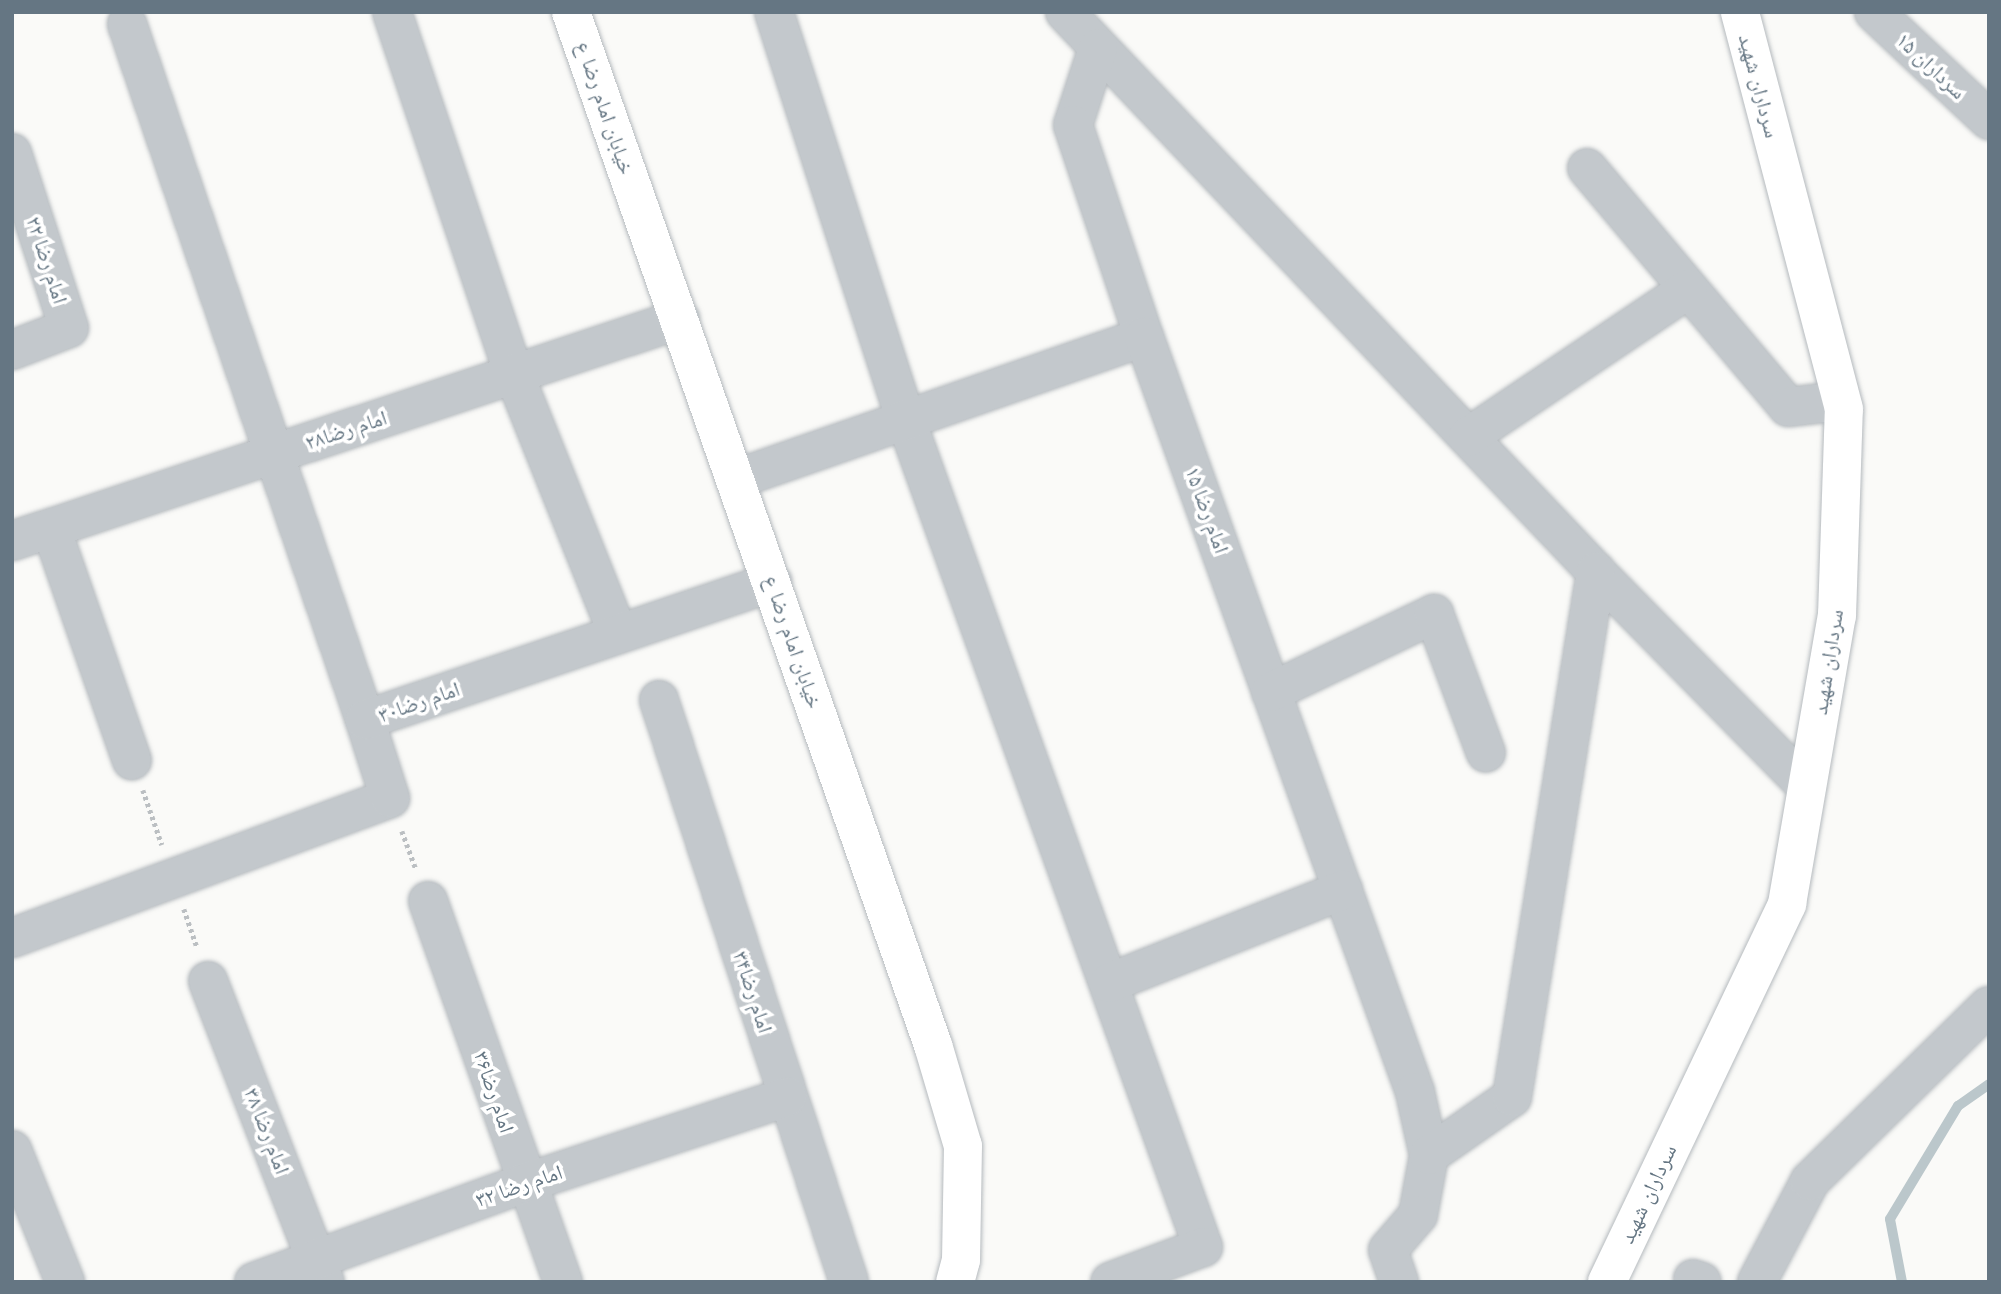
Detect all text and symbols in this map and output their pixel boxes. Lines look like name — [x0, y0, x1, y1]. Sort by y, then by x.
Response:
street label: سرداران ۱۵ — [1891, 28, 1971, 104]
street label: سرداران شهید — [1733, 31, 1785, 141]
street label: خیابان امام رضا ع — [570, 38, 640, 178]
street label: امام رضا ۲۲ — [21, 213, 73, 307]
street label: امام رضا۲۸ — [302, 405, 390, 455]
street label: ۱۵ امام رضا — [1180, 463, 1234, 557]
street label: خیابان امام رضا ع — [758, 572, 828, 712]
street label: سرداران شهید — [1807, 608, 1849, 716]
street label: امام رضا۳۰ — [375, 676, 463, 728]
street label: امام رضا۳۴ — [728, 948, 778, 1036]
street label: امام رضا۳۶ — [468, 1048, 520, 1136]
street label: امام رضا ۳۸ — [239, 1084, 295, 1178]
street label: سرداران شهید — [1614, 1140, 1682, 1248]
street label: امام رضا ۳۲ — [472, 1159, 566, 1213]

